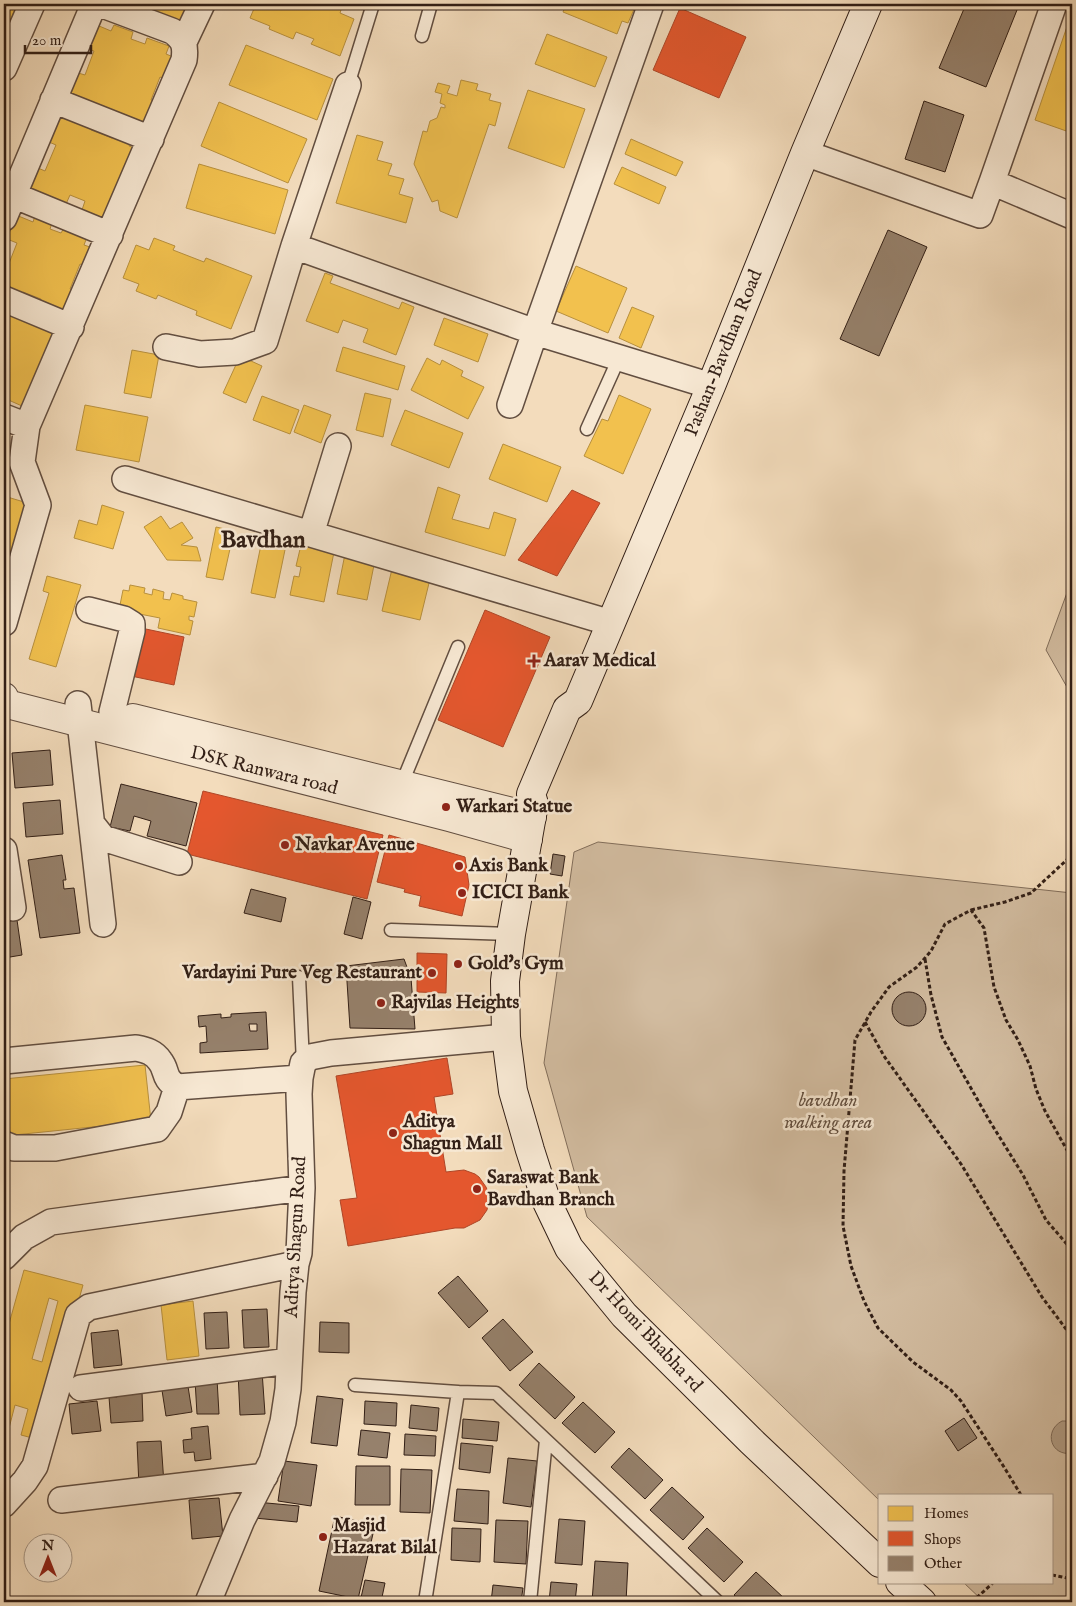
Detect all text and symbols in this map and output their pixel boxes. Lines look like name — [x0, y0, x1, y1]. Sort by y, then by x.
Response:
scale bar — [25, 22, 91, 54]
text: 20 m — [32, 31, 62, 50]
street label: Pashan-Bavdhan Road — [680, 265, 769, 440]
district label: Bavdhan — [220, 525, 306, 556]
place label: Aarav Medical — [543, 649, 657, 673]
marker: Aarav Medical — [528, 655, 540, 667]
street label: DSK Ranwara road — [188, 741, 341, 801]
place label: Warkari Statue — [455, 795, 572, 819]
marker: Warkari Statue — [440, 801, 452, 813]
place label: Navkar Avenue — [294, 833, 415, 857]
marker: Navkar Avenue — [279, 839, 291, 851]
place label: Axis Bank — [468, 854, 549, 878]
marker: Axis Bank — [453, 860, 465, 872]
place label: ICICI Bank — [472, 881, 569, 905]
marker: ICICI Bank — [456, 887, 468, 899]
place label: Gold's Gym — [468, 952, 564, 976]
marker: Gold's Gym — [452, 958, 464, 970]
place label: Vardayini Pure Veg Restaurant — [181, 961, 422, 985]
marker: Vardayini Pure Veg Restaurant — [426, 967, 438, 979]
place label: Rajvilas Heights — [391, 991, 520, 1015]
marker: Rajvilas Heights — [375, 997, 387, 1009]
park label: bavdhan walking area — [784, 1089, 872, 1135]
place label: Aditya Shagun Mall — [402, 1110, 503, 1156]
marker: Aditya Shagun Mall — [387, 1127, 399, 1139]
street label: Aditya Shagun Road — [280, 1155, 312, 1319]
place label: Saraswat Bank Bavdhan Branch — [487, 1166, 616, 1212]
marker: Saraswat Bank Bavdhan Branch — [471, 1183, 483, 1195]
street label: Dr Homi Bhabha rd — [583, 1266, 708, 1398]
legend — [878, 1494, 1054, 1584]
text: Homes — [924, 1504, 968, 1523]
place label: Masjid Hazarat Bilal — [333, 1514, 437, 1560]
text: Shops — [924, 1530, 961, 1549]
marker: Masjid Hazarat Bilal — [317, 1531, 329, 1543]
north arrow — [22, 1534, 72, 1584]
text: N — [41, 1537, 54, 1555]
text: Other — [924, 1554, 962, 1573]

